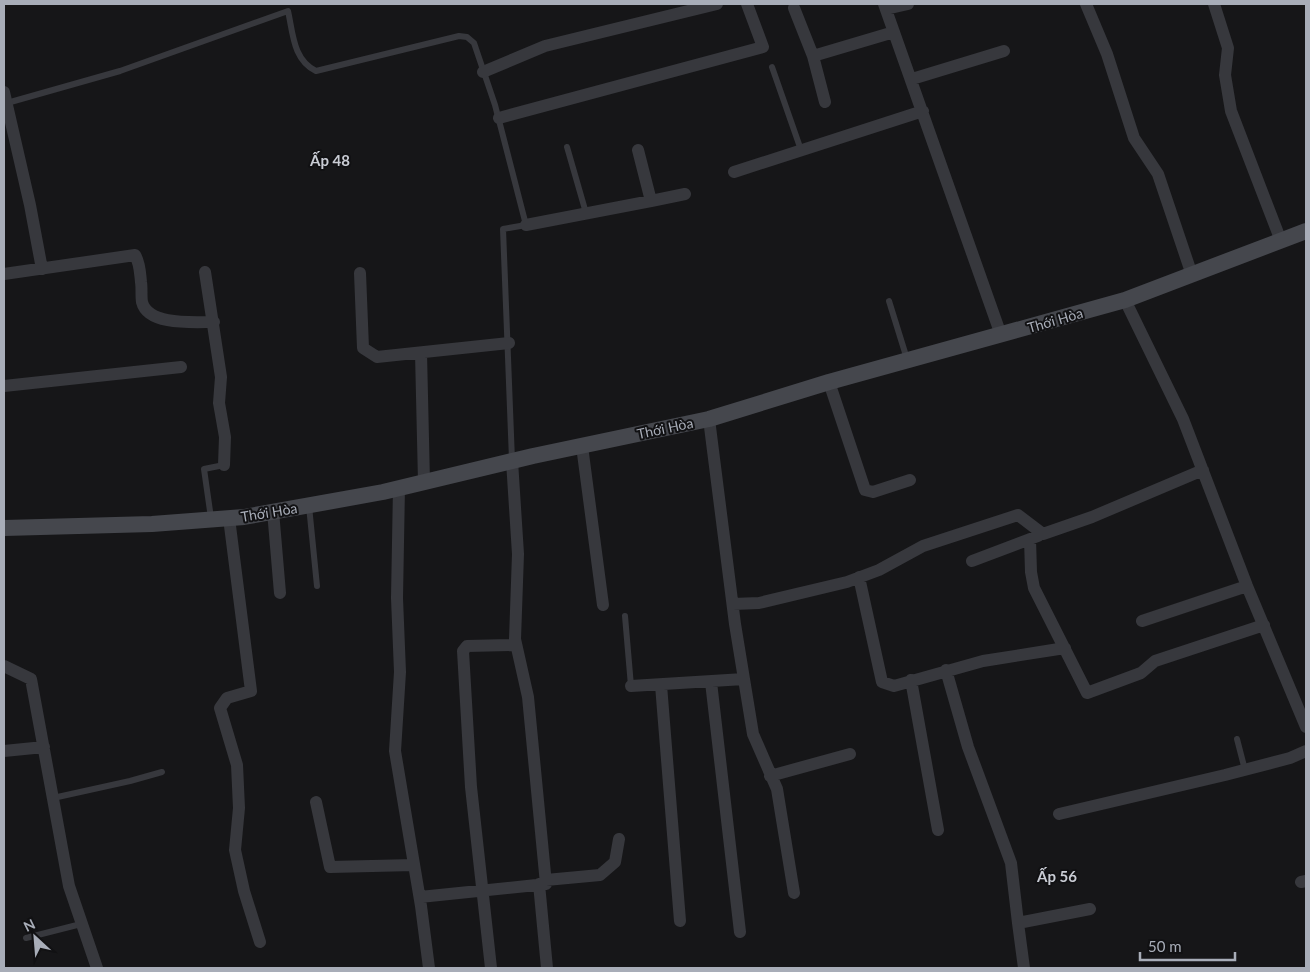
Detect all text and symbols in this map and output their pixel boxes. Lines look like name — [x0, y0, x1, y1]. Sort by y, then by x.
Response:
district label: Ấp 48 — [309, 150, 350, 169]
street label: Thới Hòa — [1025, 304, 1085, 336]
street label: Thới Hòa — [635, 414, 695, 442]
street label: Thới Hòa — [240, 499, 298, 525]
district label: Ấp 56 — [1036, 866, 1077, 885]
north arrow — [10, 912, 60, 962]
text: N — [21, 915, 38, 935]
scale bar — [1140, 930, 1235, 962]
text: 50 m — [1148, 937, 1182, 955]

